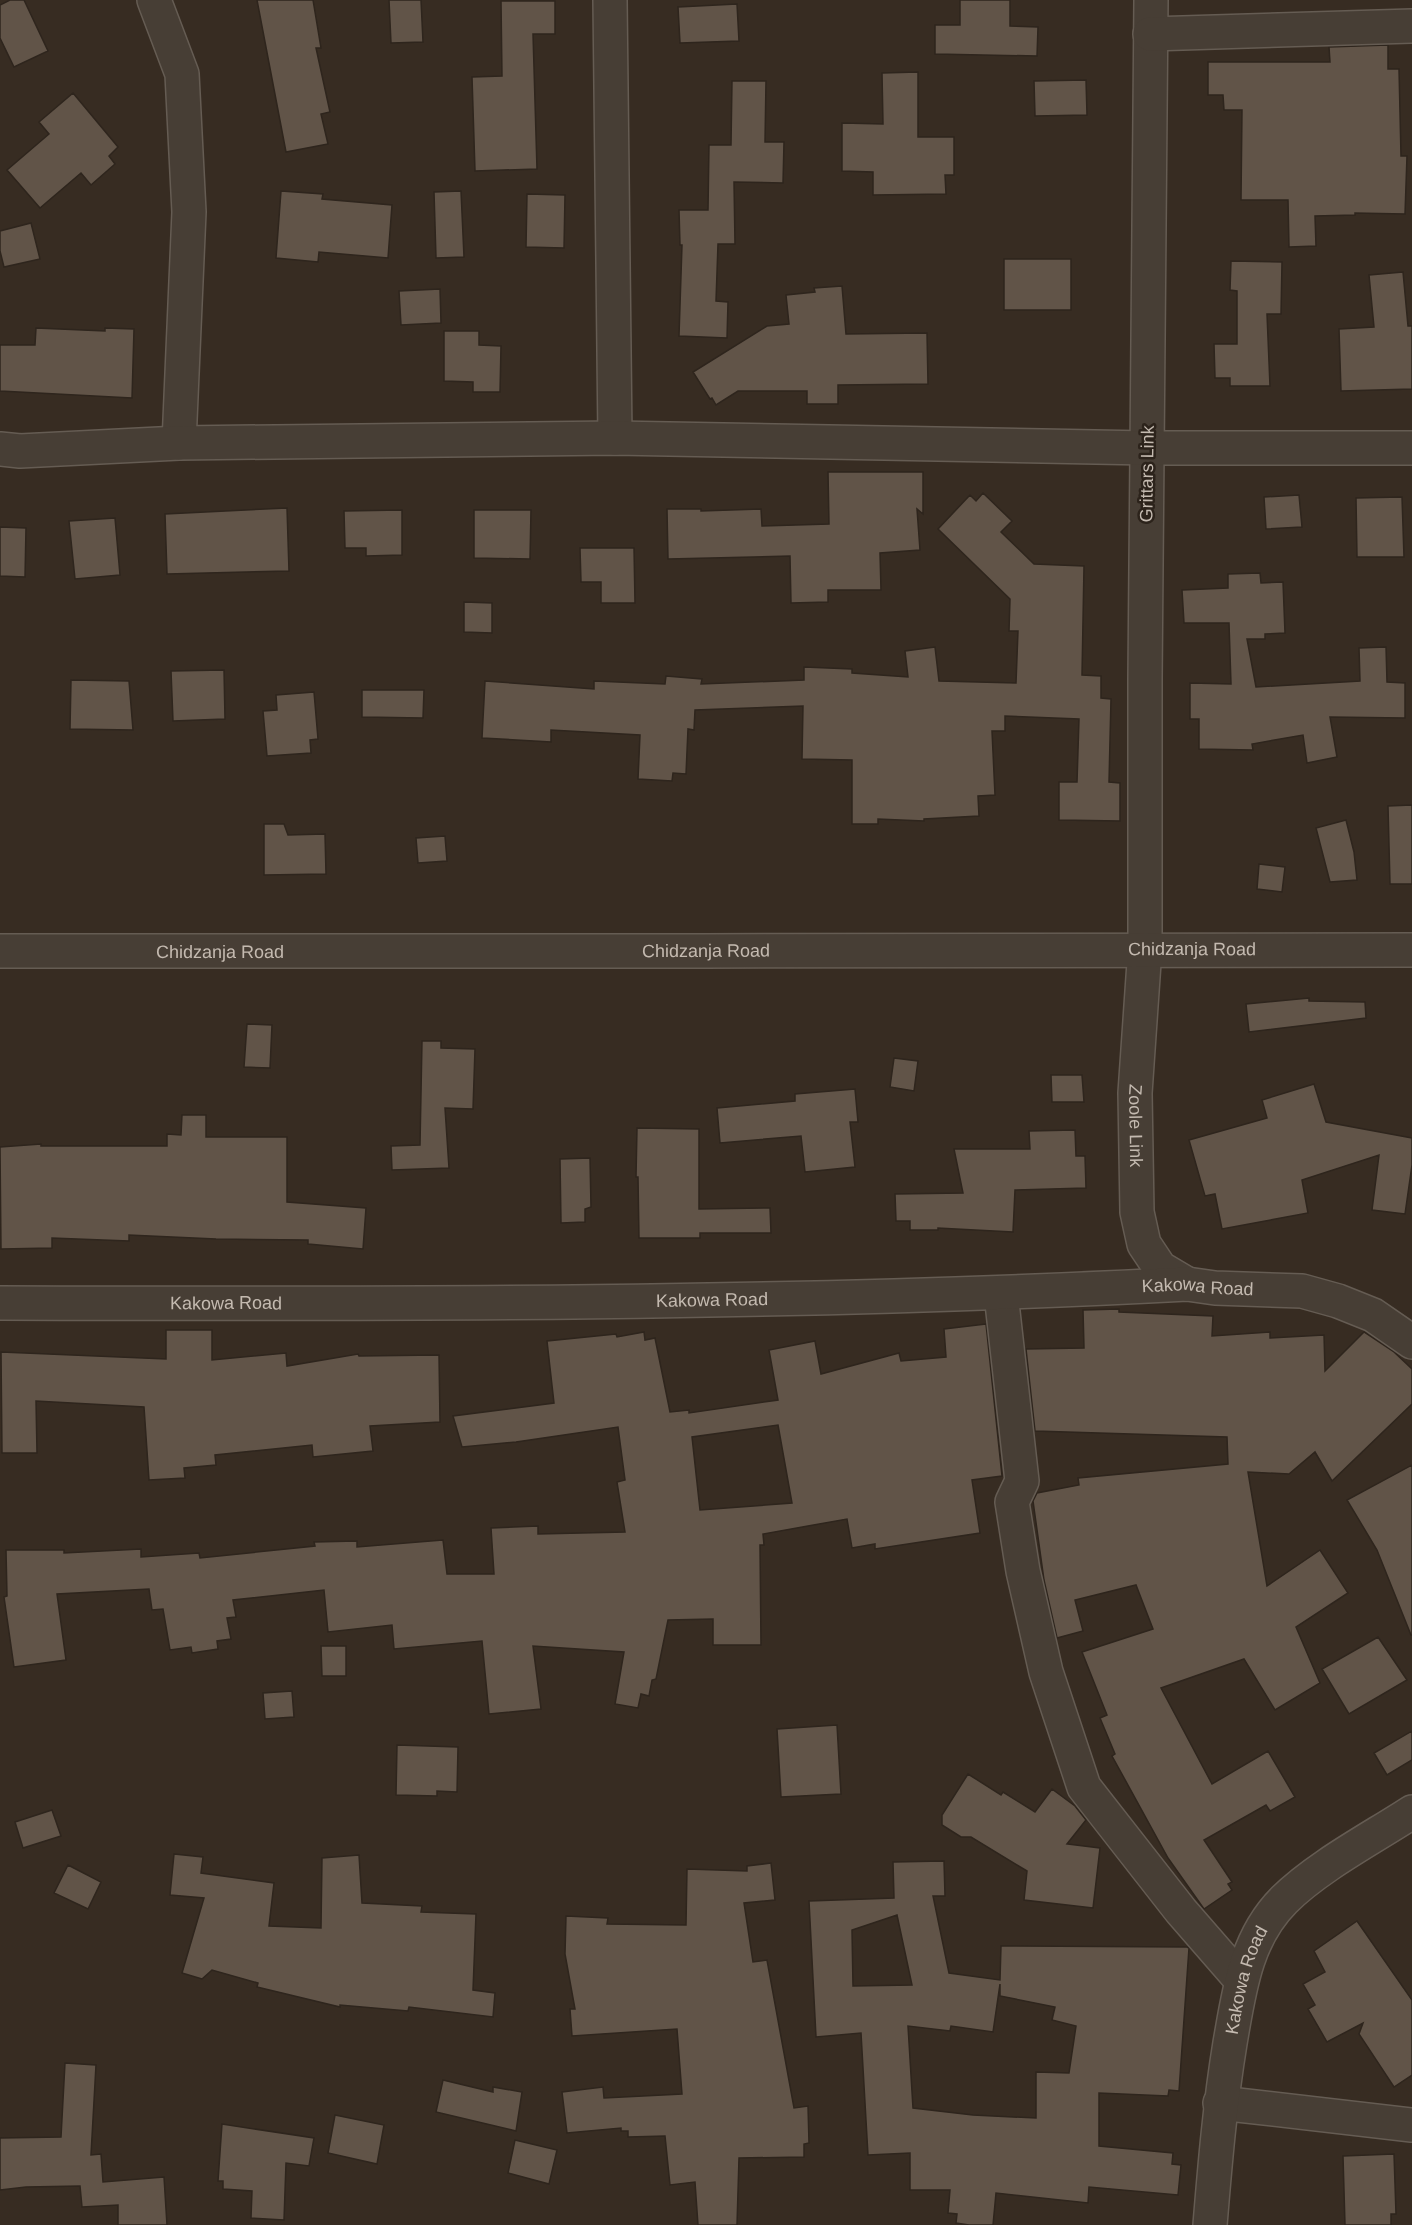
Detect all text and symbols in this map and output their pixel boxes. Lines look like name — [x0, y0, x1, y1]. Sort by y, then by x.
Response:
street label: Grittars Link — [1136, 424, 1158, 523]
street label: Chidzanja Road — [1128, 939, 1256, 959]
street label: Chidzanja Road — [642, 941, 770, 961]
street label: Chidzanja Road — [156, 942, 284, 962]
street label: Zoole Link — [1125, 1083, 1146, 1168]
street label: Kakowa Road — [1141, 1273, 1254, 1299]
street label: Kakowa Road — [656, 1289, 768, 1311]
street label: Kakowa Road — [170, 1293, 282, 1313]
street label: Kakowa Road — [1222, 1922, 1272, 2036]

